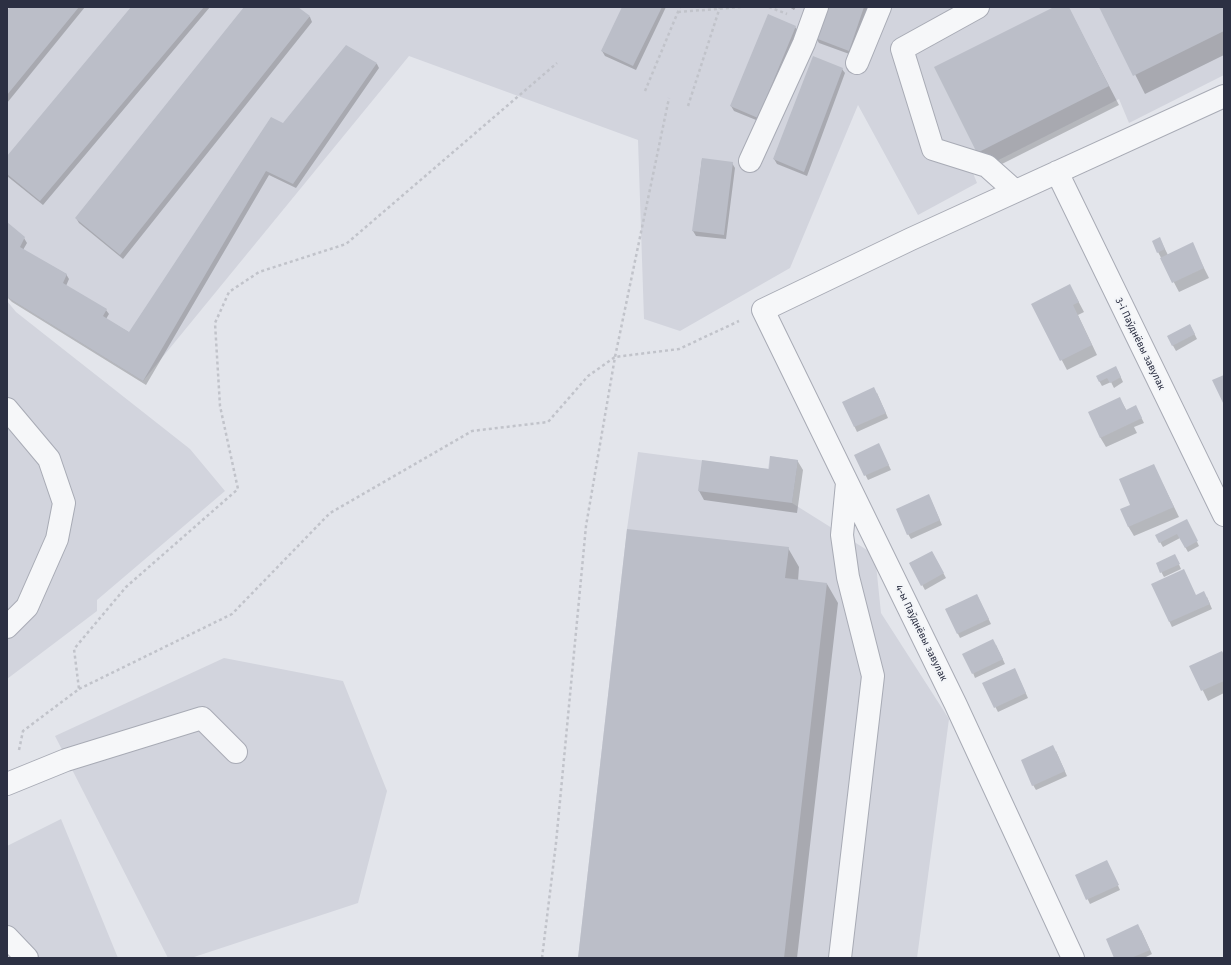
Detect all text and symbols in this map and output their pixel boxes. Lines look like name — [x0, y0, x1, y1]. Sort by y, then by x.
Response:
street label: 3-і Паўднёвы завулак — [1112, 296, 1168, 392]
street label: 4-ы Паўднёвы завулак — [892, 583, 950, 683]

